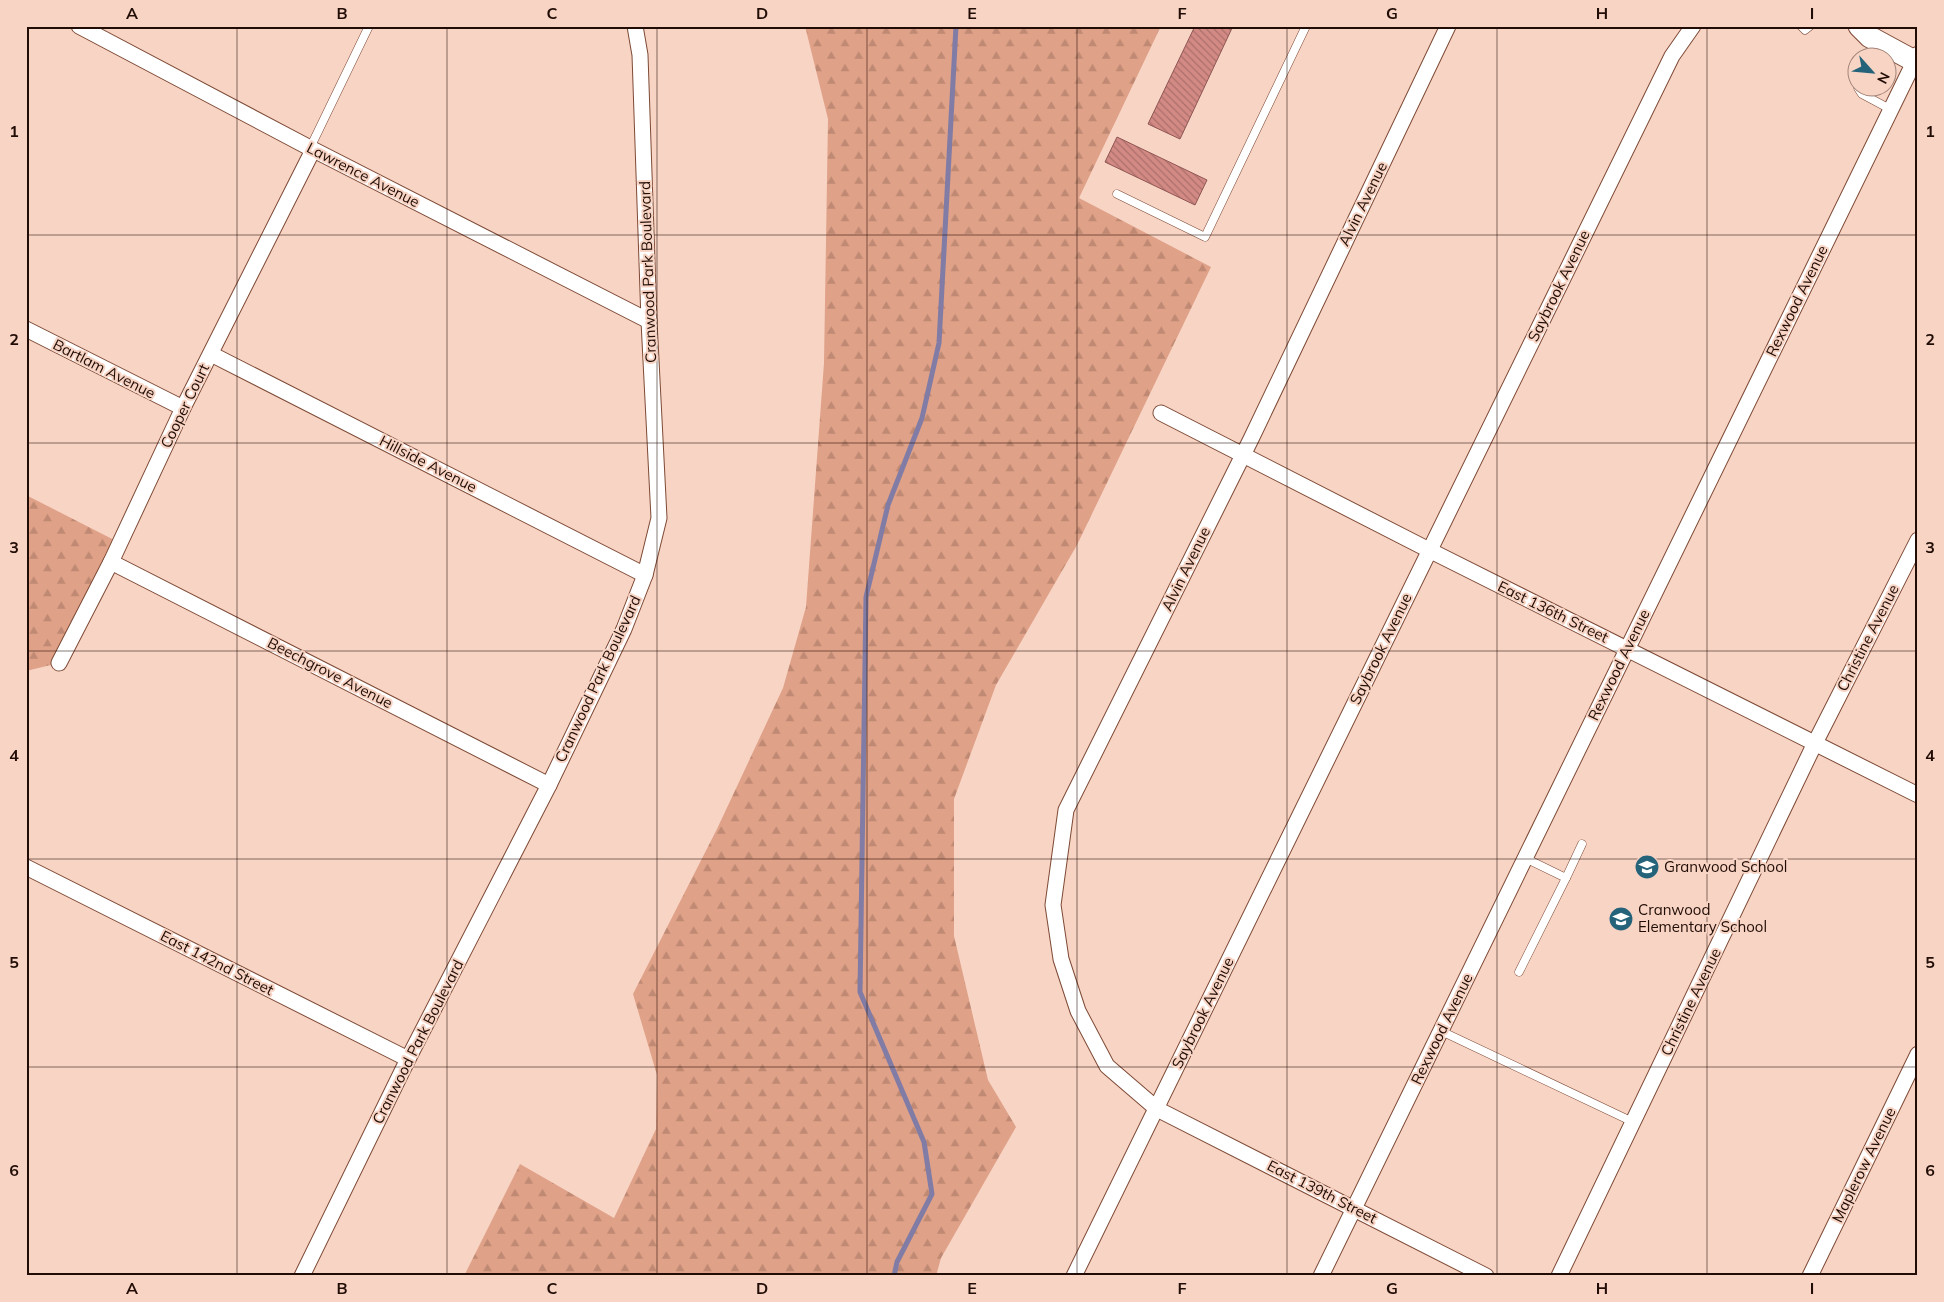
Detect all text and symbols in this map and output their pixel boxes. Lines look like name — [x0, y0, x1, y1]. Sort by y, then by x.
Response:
text: A — [126, 3, 138, 23]
text: B — [336, 3, 348, 23]
text: C — [547, 3, 558, 23]
text: D — [756, 3, 768, 23]
text: E — [967, 3, 977, 23]
text: F — [1177, 3, 1187, 23]
text: G — [1386, 3, 1398, 23]
text: H — [1596, 3, 1608, 23]
text: I — [1810, 3, 1814, 23]
north arrow — [1846, 48, 1896, 98]
text: N — [1873, 69, 1894, 87]
text: 1 — [9, 121, 19, 141]
text: 1 — [1925, 121, 1935, 141]
street label: Lawrence Avenue — [304, 138, 423, 211]
street label: Alvin Avenue — [1334, 159, 1391, 249]
street label: Cranwood Park Boulevard — [635, 181, 660, 363]
street label: Saybrook Avenue — [1523, 227, 1594, 345]
street label: Rexwood Avenue — [1761, 242, 1832, 360]
text: 2 — [9, 329, 19, 349]
text: 2 — [1925, 329, 1935, 349]
street label: Bartlam Avenue — [50, 335, 159, 402]
street label: Cooper Court — [156, 361, 213, 451]
street label: Hillside Avenue — [376, 431, 480, 496]
street label: Alvin Avenue — [1157, 524, 1214, 614]
text: 3 — [9, 537, 19, 557]
text: 3 — [1925, 537, 1935, 557]
street label: East 136th Street — [1495, 577, 1612, 647]
street label: Christine Avenue — [1832, 581, 1903, 694]
street label: Saybrook Avenue — [1345, 590, 1416, 708]
street label: Cranwood Park Boulevard — [550, 592, 645, 765]
street label: Rexwood Avenue — [1583, 606, 1654, 724]
street label: Beechgrove Avenue — [265, 633, 396, 712]
text: 4 — [9, 745, 19, 765]
text: 4 — [1925, 745, 1935, 765]
school or university icon: Granwood School — [1634, 854, 1660, 880]
place label: Granwood School — [1664, 857, 1787, 876]
place label: Cranwood Elementary School — [1638, 900, 1767, 936]
school or university icon: Cranwood Elementary School — [1608, 906, 1634, 932]
street label: East 142nd Street — [157, 926, 277, 999]
street label: Christine Avenue — [1656, 945, 1725, 1059]
text: 5 — [9, 952, 19, 972]
text: 5 — [1925, 952, 1935, 972]
street label: Saybrook Avenue — [1167, 954, 1238, 1072]
street label: Cranwood Park Boulevard — [368, 956, 467, 1127]
street label: Rexwood Avenue — [1406, 970, 1477, 1088]
street label: Maplerow Avenue — [1827, 1104, 1900, 1225]
street label: East 139th Street — [1264, 1156, 1380, 1227]
text: 6 — [9, 1160, 19, 1180]
text: 6 — [1925, 1160, 1935, 1180]
text: A — [126, 1278, 138, 1298]
text: B — [336, 1278, 348, 1298]
text: C — [547, 1278, 558, 1298]
text: D — [756, 1278, 768, 1298]
text: E — [967, 1278, 977, 1298]
text: F — [1177, 1278, 1187, 1298]
text: G — [1386, 1278, 1398, 1298]
text: H — [1596, 1278, 1608, 1298]
text: I — [1810, 1278, 1814, 1298]

